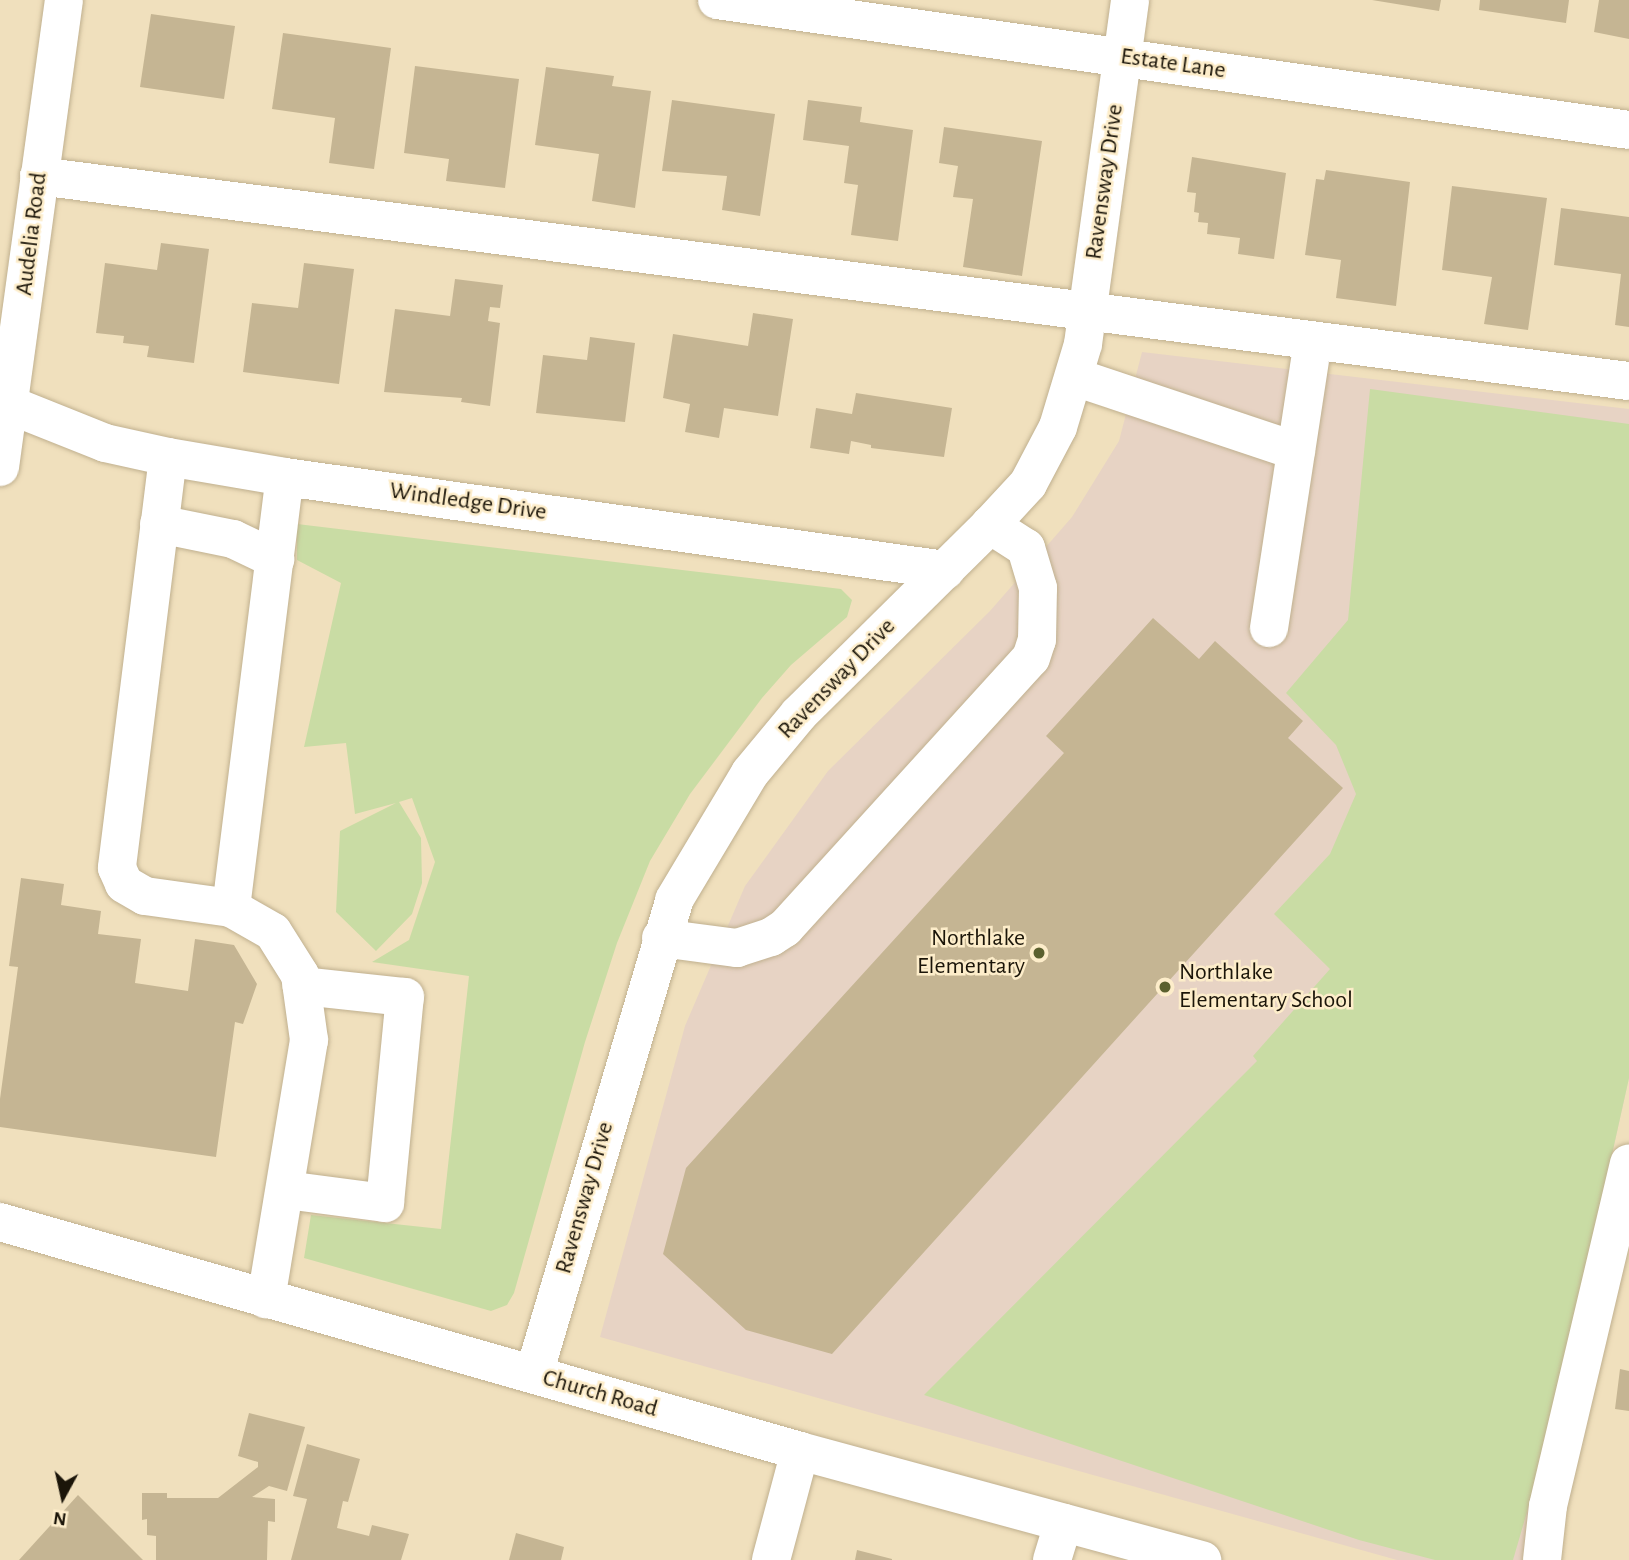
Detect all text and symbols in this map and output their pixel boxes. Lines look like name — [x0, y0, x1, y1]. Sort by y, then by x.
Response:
street label: Estate Lane — [1119, 42, 1227, 86]
street label: Ravensway Drive — [1080, 103, 1130, 261]
street label: Audelia Road — [10, 171, 54, 297]
street label: Windledge Drive — [388, 477, 548, 527]
street label: Ravensway Drive — [772, 613, 902, 745]
place label: Northlake Elementary — [917, 925, 1025, 981]
marker: Northlake Elementary — [1031, 945, 1047, 961]
place label: Northlake Elementary School — [1179, 959, 1353, 1015]
marker: Northlake Elementary School — [1157, 979, 1173, 995]
street label: Ravensway Drive — [550, 1119, 620, 1277]
street label: Church Road — [539, 1364, 661, 1424]
north arrow — [28, 1462, 98, 1532]
text: N — [52, 1508, 68, 1529]

